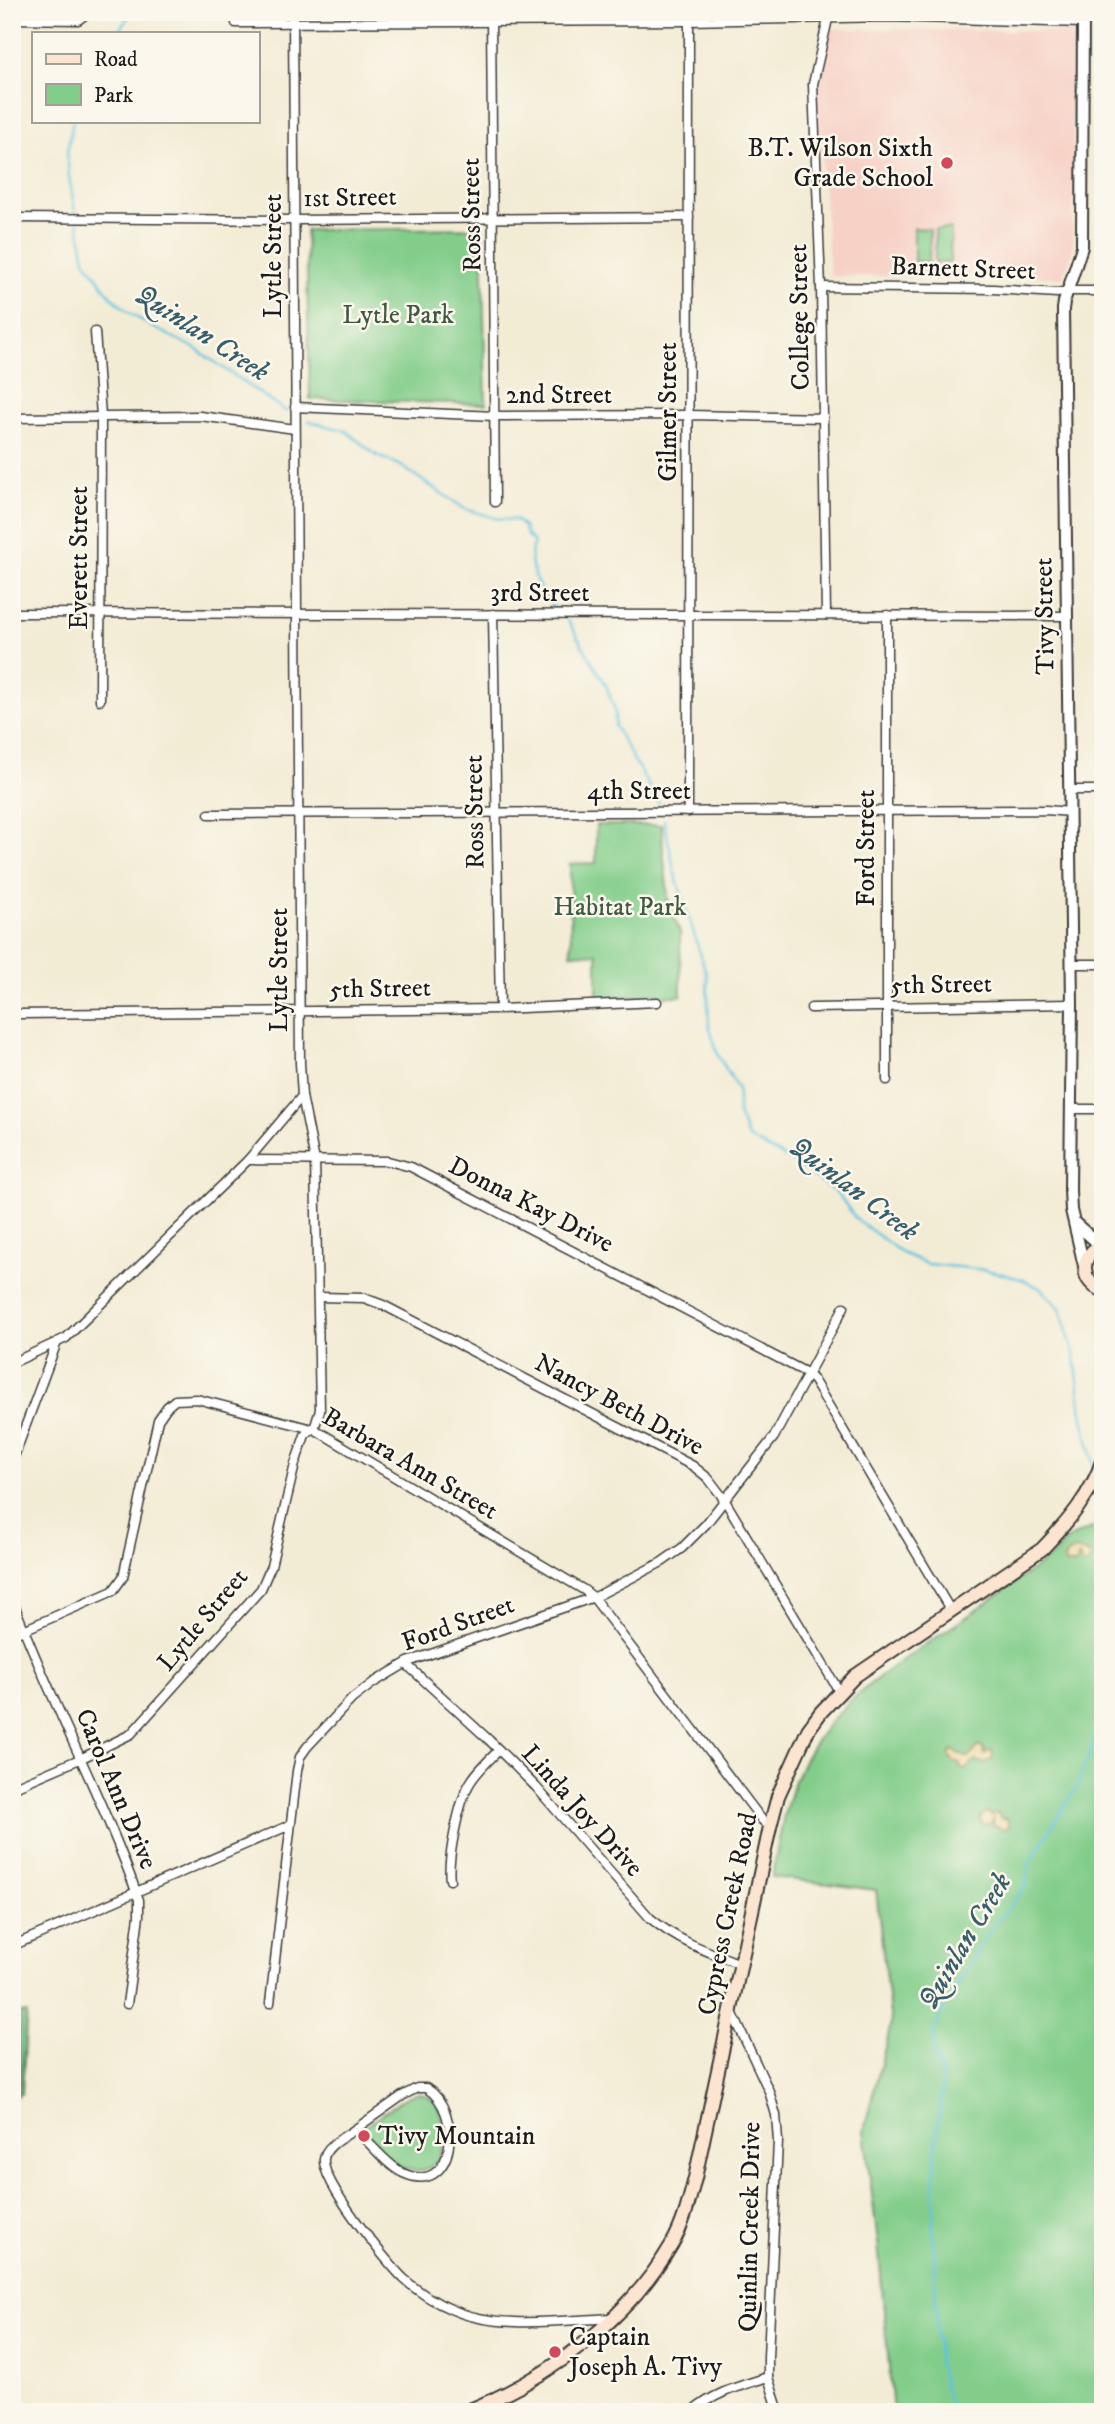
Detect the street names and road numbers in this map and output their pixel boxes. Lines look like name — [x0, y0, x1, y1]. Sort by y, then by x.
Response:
street label: Ross Street — [455, 158, 489, 272]
street label: 1st Street — [303, 181, 397, 215]
street label: Lytle Street — [257, 194, 290, 318]
street label: College Street — [782, 243, 818, 391]
street label: Barnett Street — [890, 250, 1036, 288]
street label: Gilmer Street — [652, 342, 685, 482]
street label: 2nd Street — [506, 379, 612, 412]
street label: Everett Street — [63, 486, 96, 630]
street label: Tivy Street — [1027, 557, 1063, 675]
street label: 3rd Street — [490, 577, 590, 610]
street label: Ross Street — [458, 755, 492, 869]
street label: 4th Street — [587, 775, 691, 808]
street label: Ford Street — [850, 789, 883, 907]
street label: Lytle Street — [263, 908, 296, 1032]
street label: 5th Street — [890, 968, 992, 1002]
street label: 5th Street — [329, 972, 431, 1006]
street label: Donna Kay Drive — [443, 1149, 619, 1261]
street label: Nancy Beth Drive — [529, 1347, 709, 1463]
street label: Barbara Ann Street — [316, 1400, 504, 1528]
street label: Lytle Street — [150, 1562, 256, 1678]
street label: Ford Street — [397, 1588, 519, 1660]
street label: Carol Ann Drive — [67, 1704, 165, 1874]
street label: Linda Joy Drive — [514, 1738, 650, 1884]
street label: Cypress Creek Road — [690, 1810, 766, 2018]
street label: Quinlin Creek Drive — [732, 2121, 768, 2333]

